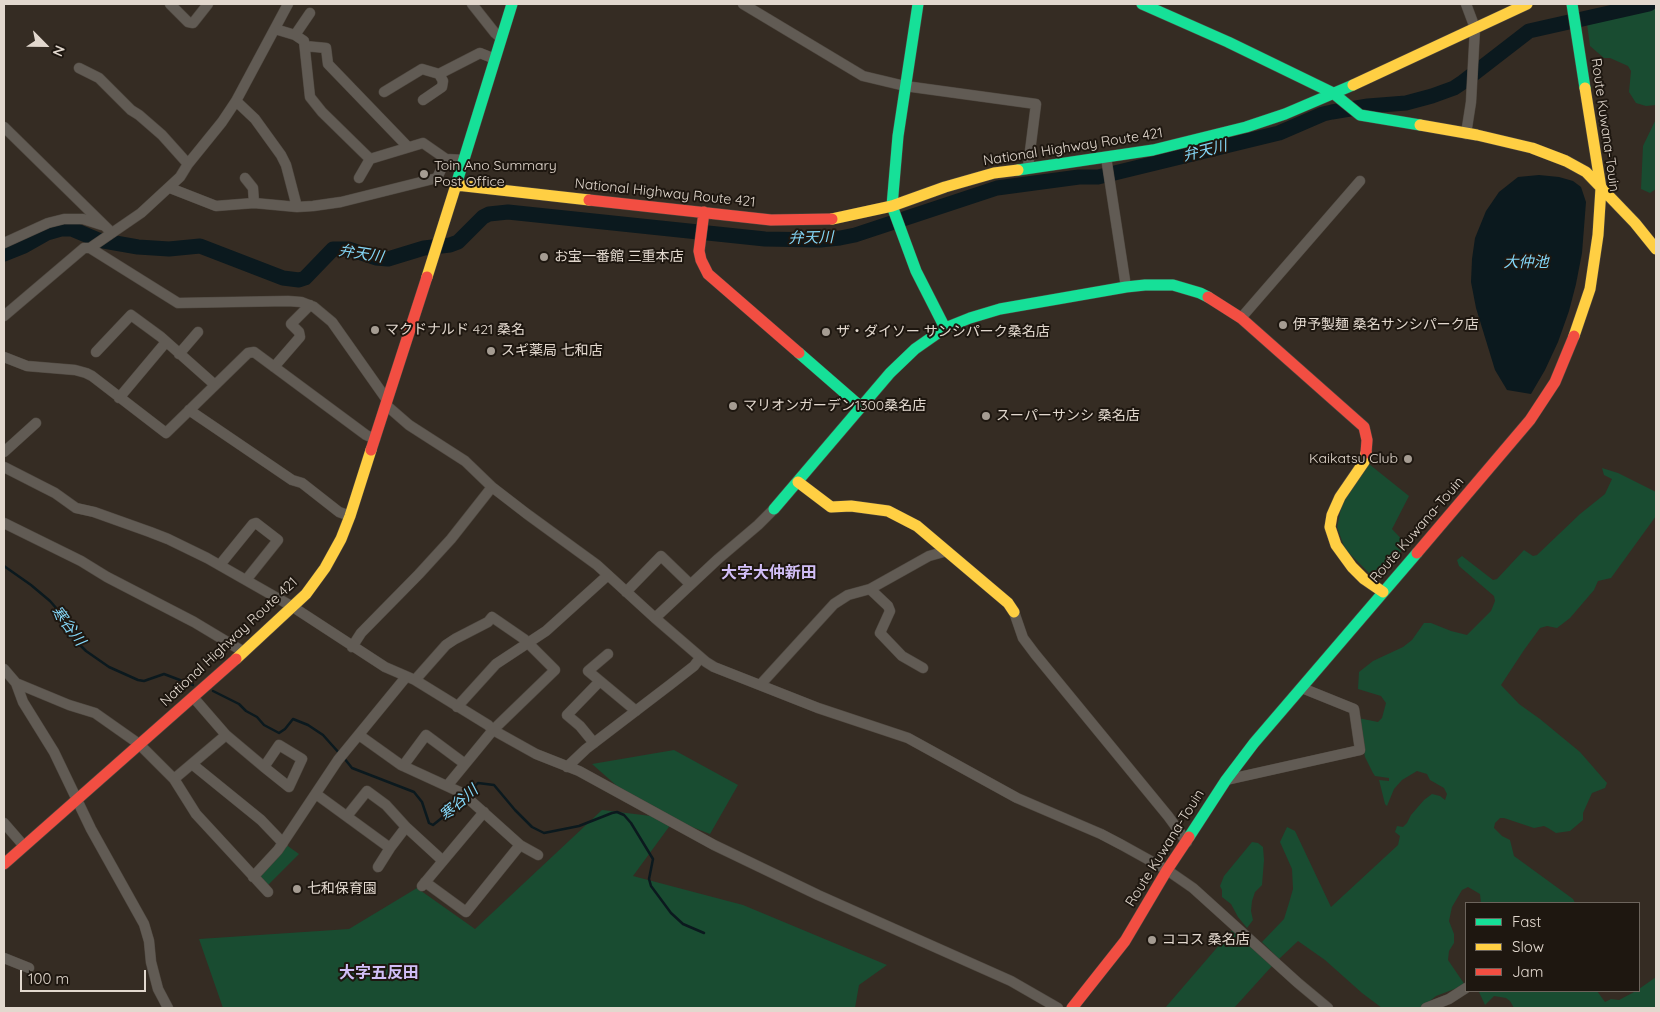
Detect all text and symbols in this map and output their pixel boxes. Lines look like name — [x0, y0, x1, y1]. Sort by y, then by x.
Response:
north arrow — [20, 20, 70, 70]
text: N — [49, 43, 69, 59]
street label: Route Kuwana-Touin — [1587, 57, 1623, 193]
street label: National Highway Route 421 — [982, 125, 1164, 169]
water label: 弁天川 — [1181, 137, 1229, 165]
place label: Toin Ano Summary Post Office — [434, 158, 557, 190]
marker: Toin Ano Summary Post Office — [418, 168, 430, 180]
street label: National Highway Route 421 — [574, 175, 756, 211]
water label: 弁天川 — [788, 229, 834, 247]
water label: 弁天川 — [337, 242, 385, 266]
place label: お宝一番館 三重本店 — [554, 249, 684, 265]
marker: お宝一番館 三重本店 — [538, 251, 550, 263]
water label: 大仲池 — [1504, 253, 1548, 271]
place label: 伊予製麺 桑名サンシパーク店 — [1293, 317, 1479, 333]
marker: 伊予製麺 桑名サンシパーク店 — [1277, 319, 1289, 331]
place label: マクドナルド 421 桑名 — [385, 322, 525, 338]
marker: マクドナルド 421 桑名 — [369, 324, 381, 336]
place label: ザ・ダイソー サンシパーク桑名店 — [836, 324, 1050, 340]
marker: ザ・ダイソー サンシパーク桑名店 — [820, 326, 832, 338]
place label: スギ薬局 七和店 — [501, 343, 603, 359]
marker: スギ薬局 七和店 — [485, 345, 497, 357]
place label: マリオンガーデン1300桑名店 — [743, 398, 926, 414]
marker: マリオンガーデン1300桑名店 — [727, 400, 739, 412]
place label: スーパーサンシ 桑名店 — [996, 408, 1140, 424]
marker: スーパーサンシ 桑名店 — [980, 410, 992, 422]
place label: Kaikatsu Club — [1309, 451, 1398, 467]
marker: Kaikatsu Club — [1402, 453, 1414, 465]
street label: Route Kuwana-Touin — [1366, 474, 1468, 586]
district label: 大字大仲新田 — [721, 563, 817, 583]
street label: National Highway Route 421 — [157, 574, 301, 710]
water label: 寒谷川 — [47, 603, 89, 649]
water label: 寒谷川 — [436, 781, 482, 825]
street label: Route Kuwana-Touin — [1122, 786, 1208, 910]
place label: 七和保育園 — [307, 881, 377, 897]
marker: 七和保育園 — [291, 883, 303, 895]
legend — [1465, 902, 1640, 992]
text: Fast — [1512, 912, 1541, 931]
place label: ココス 桑名店 — [1162, 932, 1250, 948]
marker: ココス 桑名店 — [1146, 934, 1158, 946]
text: Slow — [1512, 937, 1544, 956]
scale bar — [22, 960, 149, 992]
text: Jam — [1512, 962, 1543, 981]
district label: 大字五反田 — [339, 963, 419, 983]
text: 100 m — [28, 969, 69, 988]

